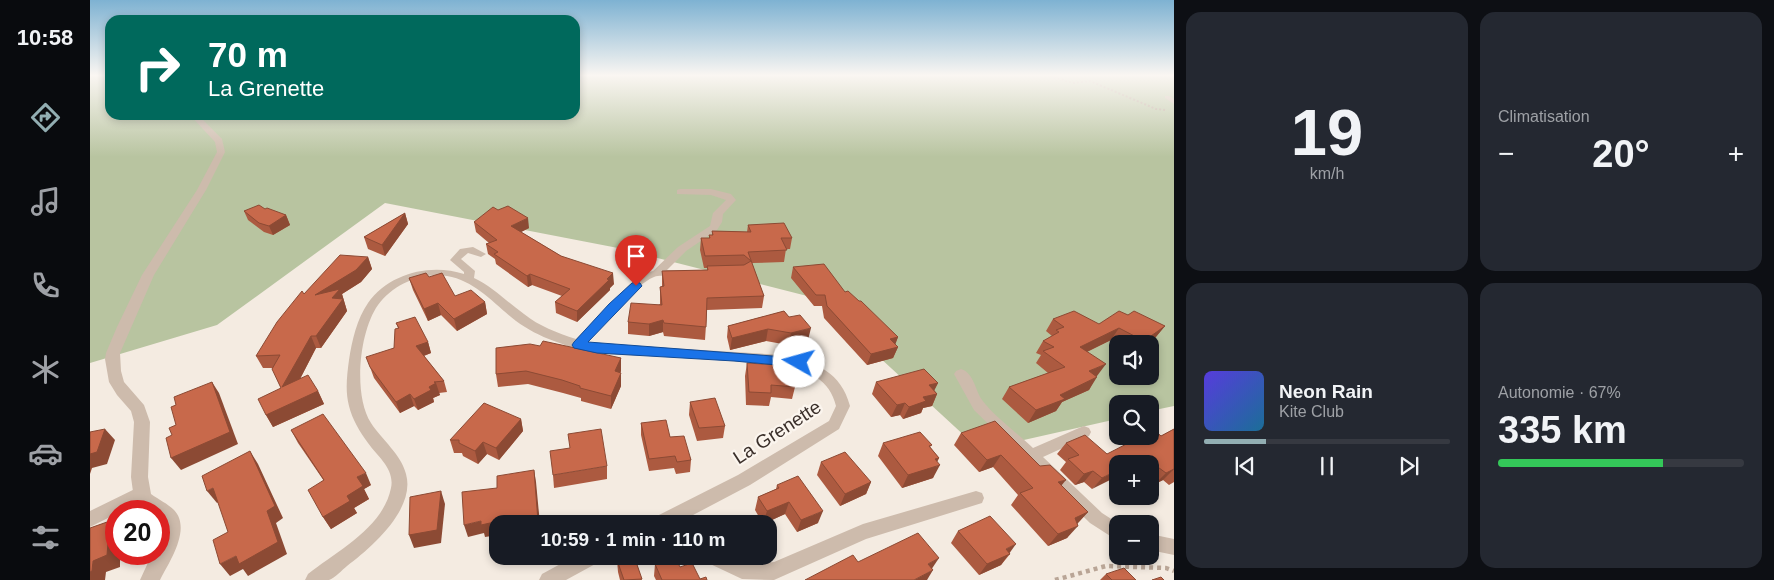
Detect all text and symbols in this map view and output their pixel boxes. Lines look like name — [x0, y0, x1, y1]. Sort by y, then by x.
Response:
text: 10:58 — [17, 25, 73, 50]
icon: right — [125, 35, 190, 100]
text: 70 m — [208, 35, 288, 74]
text: La Grenette — [208, 76, 324, 101]
text: 19 — [1291, 96, 1363, 169]
icon: directions — [28, 100, 63, 135]
text: Climatisation — [1498, 108, 1590, 125]
text: 20° — [1592, 133, 1650, 175]
text: − — [1498, 138, 1514, 169]
text: + — [1728, 138, 1744, 169]
text: km/h — [1310, 165, 1344, 182]
icon: music — [28, 184, 63, 219]
pin — [615, 235, 657, 286]
icon: arrive — [622, 242, 650, 270]
icon: phone — [28, 268, 63, 303]
position arrow — [772, 335, 824, 387]
map controls — [1109, 335, 1159, 565]
button: sound — [1109, 335, 1159, 385]
icon: climate — [28, 352, 63, 387]
text: Neon Rain — [1279, 381, 1373, 402]
text: Autonomie · 67% — [1498, 384, 1621, 401]
button: search — [1109, 395, 1159, 445]
street label: La Grenette — [729, 396, 825, 468]
text: Kite Club — [1279, 403, 1344, 420]
text: 335 km — [1498, 409, 1627, 451]
icon: car — [28, 436, 63, 471]
icon: previous — [1231, 452, 1259, 480]
icon: pause — [1313, 452, 1341, 480]
icon: next — [1395, 452, 1423, 480]
button: + — [1109, 455, 1159, 505]
speed limit sign: 20 — [105, 500, 170, 565]
button: − — [1109, 515, 1159, 565]
icon: filters — [28, 520, 63, 555]
text: 10:59 · 1 min · 110 m — [541, 529, 725, 550]

